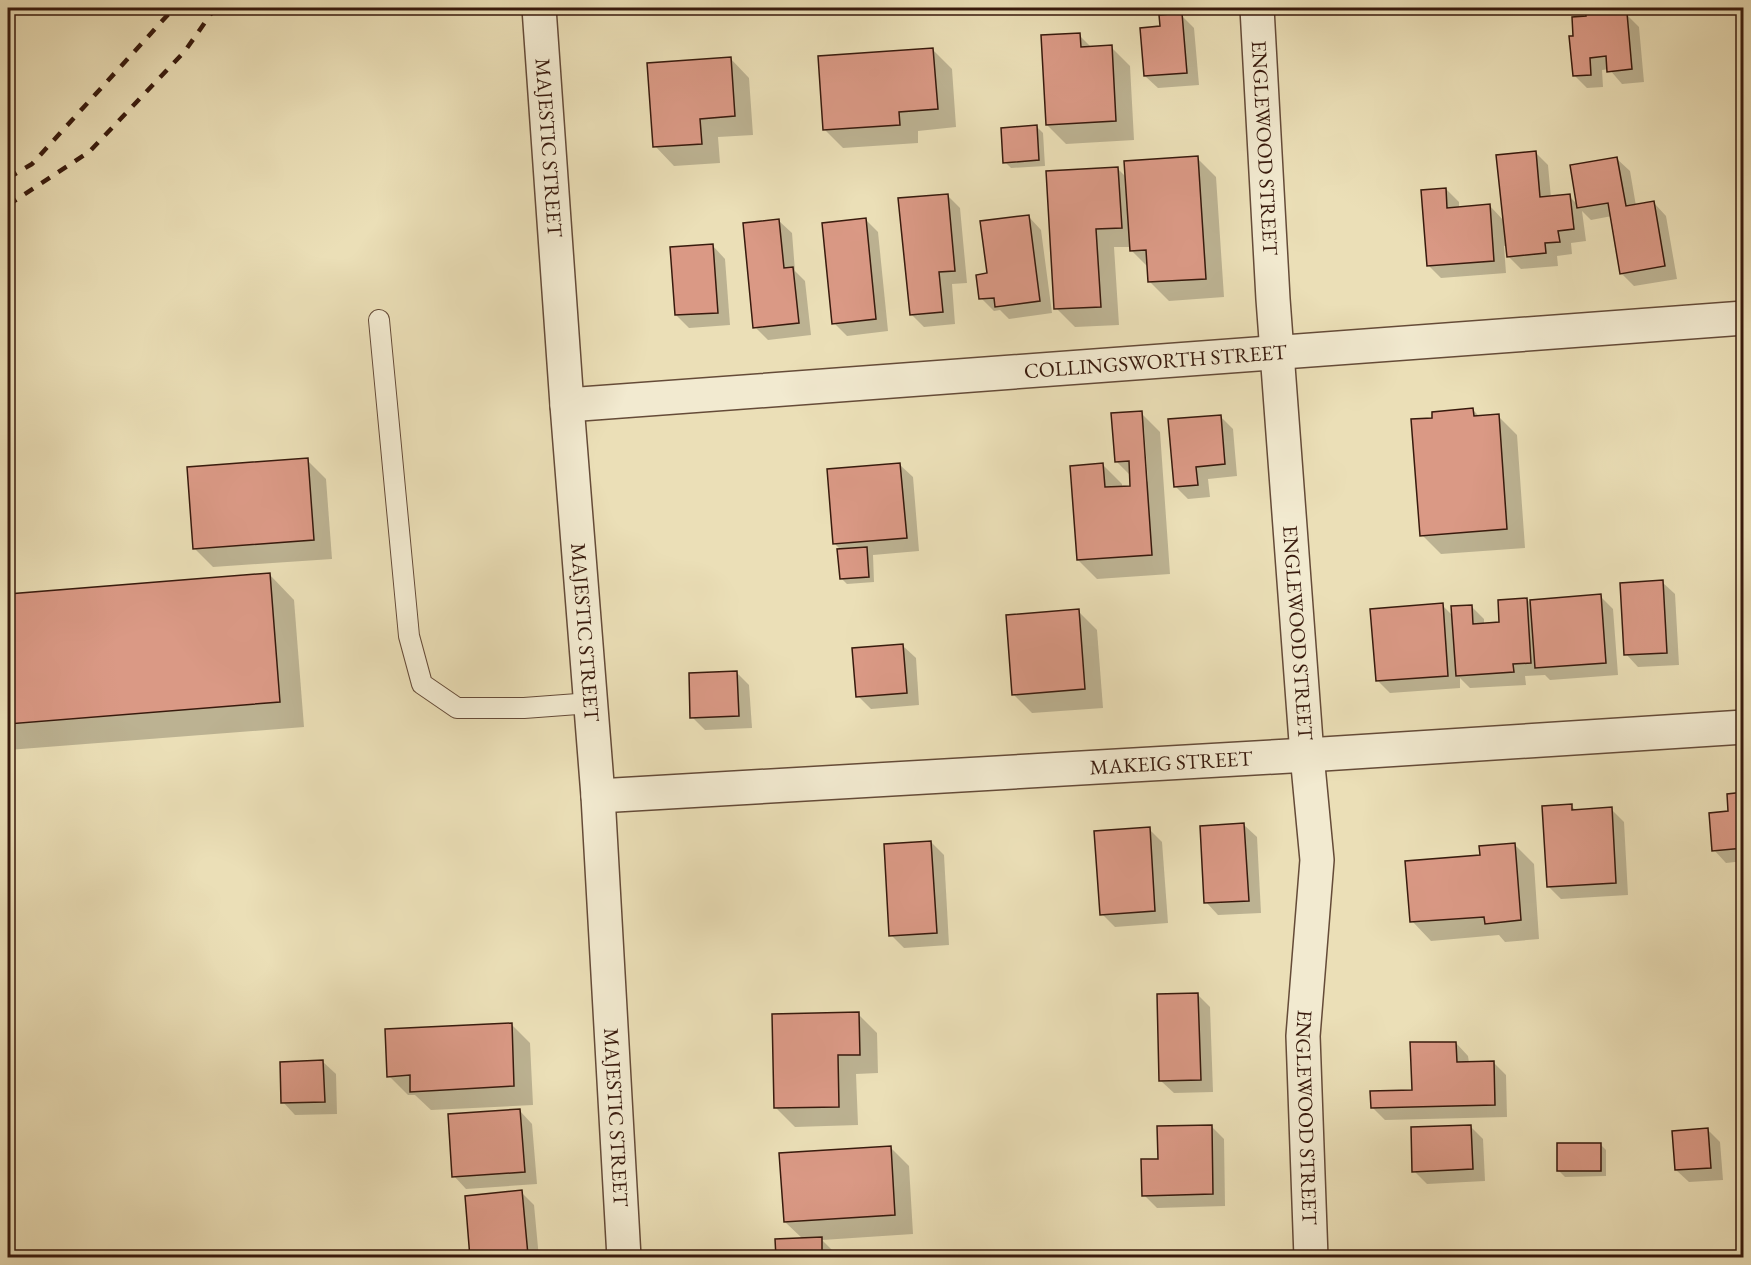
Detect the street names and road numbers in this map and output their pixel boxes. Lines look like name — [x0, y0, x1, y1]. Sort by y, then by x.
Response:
street label: ENGLEWOOD STREET — [1246, 40, 1285, 257]
street label: MAJESTIC STREET — [530, 57, 569, 239]
street label: COLLINGSWORTH STREET — [1023, 338, 1289, 384]
street label: ENGLEWOOD STREET — [1277, 524, 1320, 742]
street label: MAJESTIC STREET — [565, 542, 606, 724]
street label: MAKEIG STREET — [1089, 744, 1254, 781]
street label: ENGLEWOOD STREET — [1290, 1009, 1324, 1226]
street label: MAJESTIC STREET — [598, 1027, 635, 1208]

